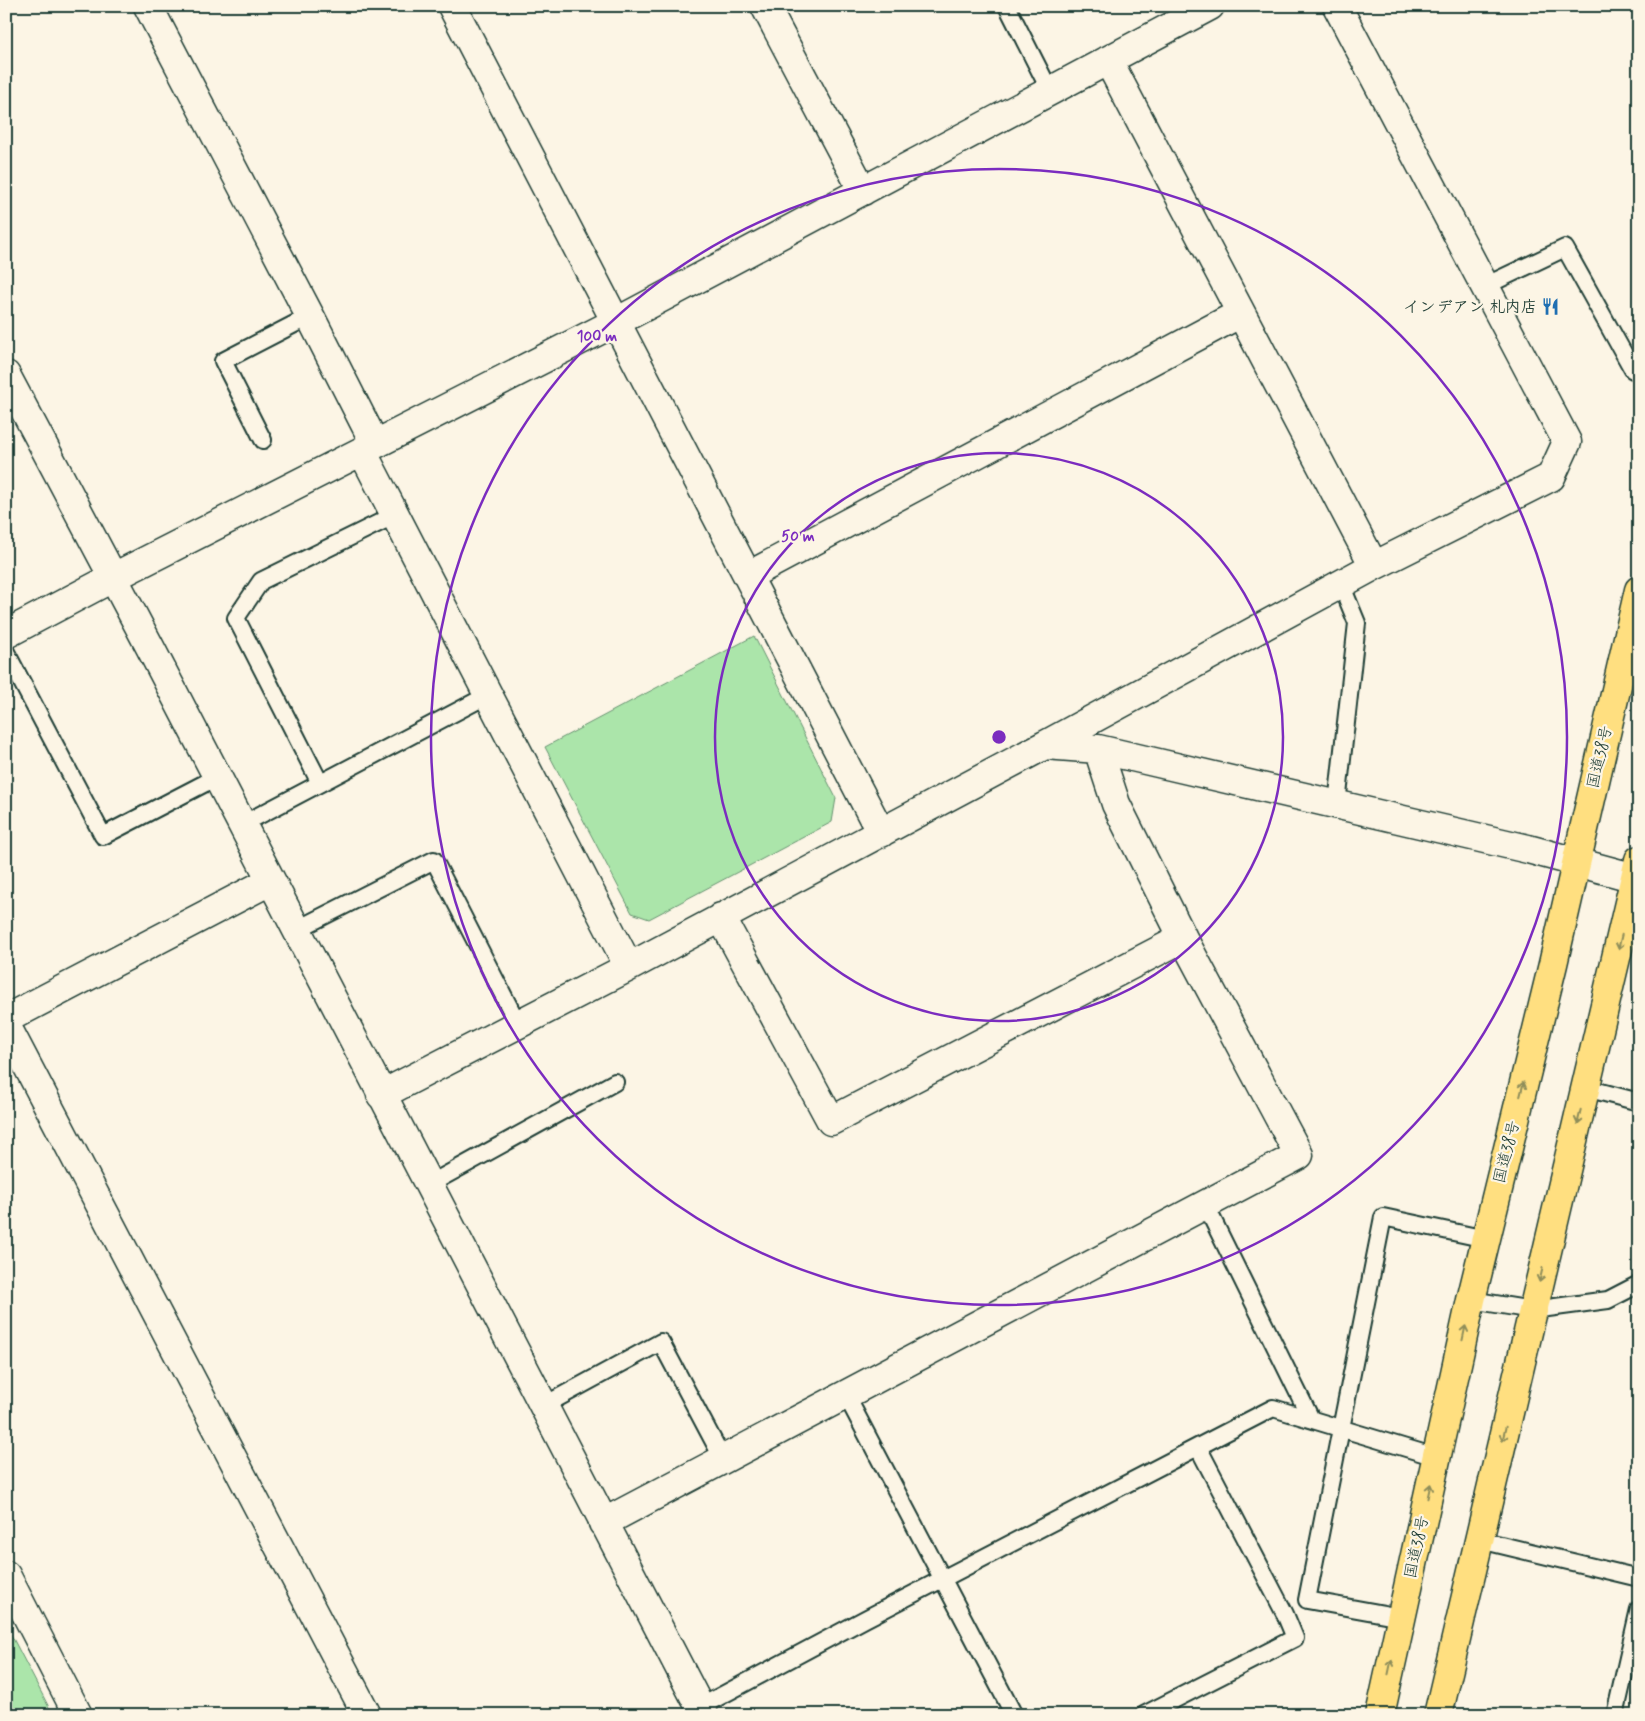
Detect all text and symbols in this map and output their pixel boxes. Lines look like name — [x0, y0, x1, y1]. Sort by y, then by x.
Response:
place label: インデアン 札内店 — [1403, 297, 1537, 318]
restaurant icon: インデアン 札内店 — [1541, 297, 1561, 317]
text: 100 m — [577, 327, 617, 347]
text: 50 m — [781, 527, 815, 547]
street label: 国道38号 — [1583, 723, 1617, 791]
centre of rings — [990, 728, 1008, 746]
one-way arrow — [1615, 934, 1624, 950]
one-way arrow — [1518, 1082, 1527, 1098]
one-way arrow — [1574, 1109, 1583, 1125]
street label: 国道38号 — [1489, 1118, 1525, 1186]
one-way arrow — [1536, 1267, 1545, 1283]
one-way arrow — [1460, 1325, 1469, 1341]
one-way arrow — [1499, 1425, 1508, 1441]
one-way arrow — [1425, 1484, 1434, 1500]
street label: 国道38号 — [1400, 1514, 1434, 1580]
one-way arrow — [1386, 1660, 1396, 1676]

